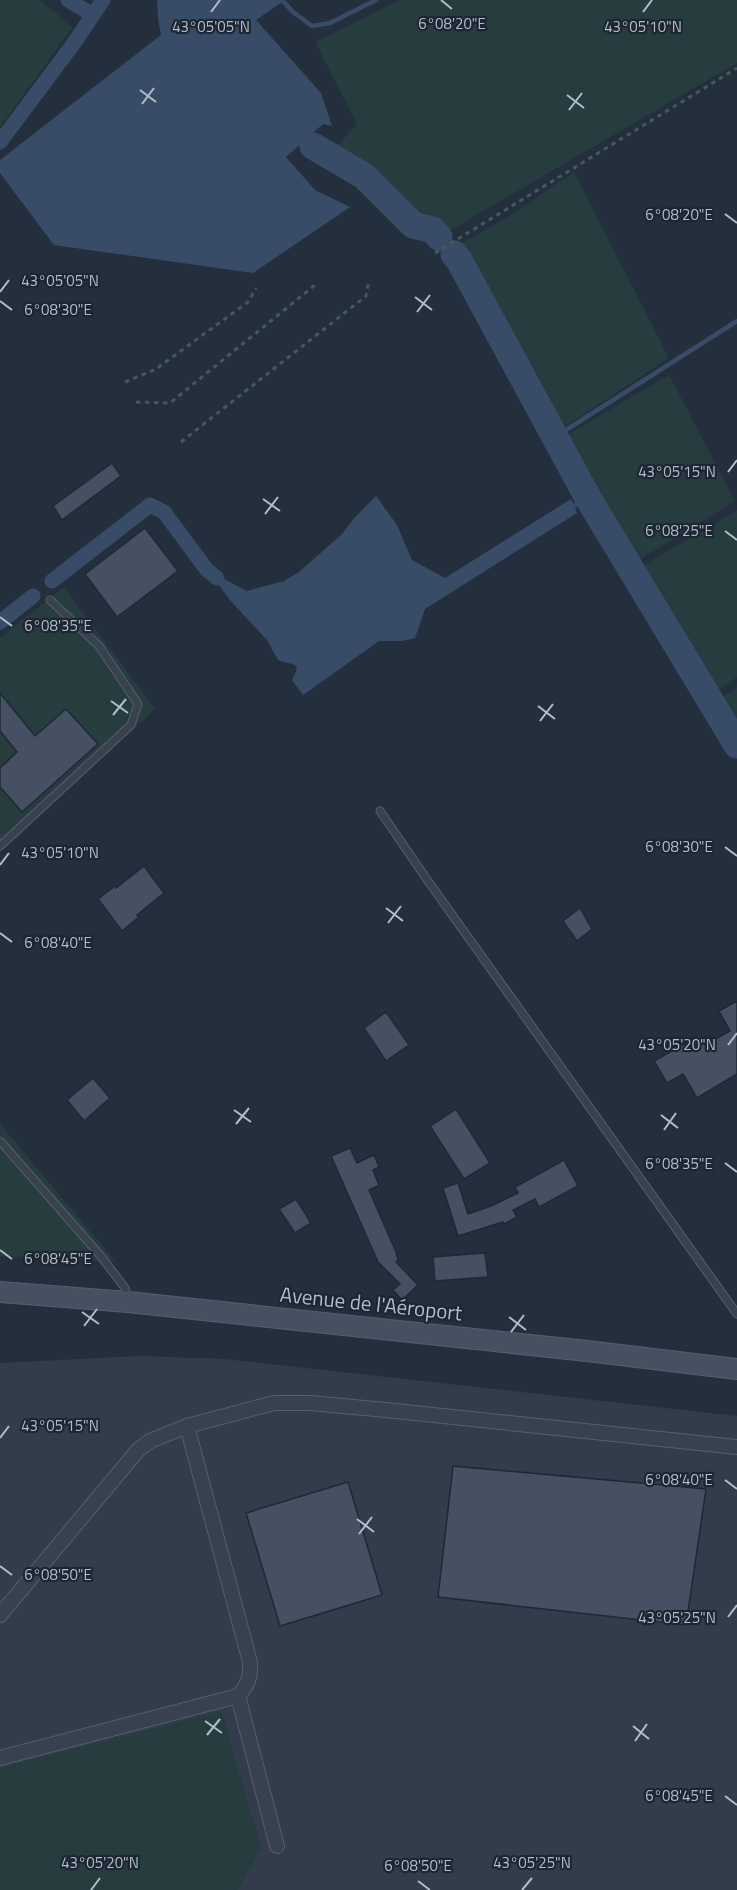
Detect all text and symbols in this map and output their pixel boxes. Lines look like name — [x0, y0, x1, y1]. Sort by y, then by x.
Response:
text: 6°08'20"E — [418, 12, 486, 35]
text: 43°05'05"N — [172, 15, 250, 38]
text: 43°05'10"N — [604, 15, 682, 38]
text: 6°08'20"E — [645, 203, 713, 226]
text: 43°05'05"N — [21, 269, 99, 292]
text: 6°08'30"E — [24, 298, 92, 321]
text: 43°05'15"N — [638, 460, 716, 483]
text: 6°08'25"E — [645, 519, 713, 542]
text: 6°08'35"E — [24, 614, 92, 637]
text: 6°08'30"E — [645, 835, 713, 858]
text: 43°05'10"N — [21, 841, 99, 864]
text: 6°08'40"E — [24, 931, 92, 954]
text: 43°05'20"N — [638, 1033, 716, 1056]
text: 6°08'35"E — [645, 1152, 713, 1175]
text: 6°08'45"E — [24, 1247, 92, 1270]
street label: Avenue de l'Aéroport — [278, 1278, 464, 1329]
text: 43°05'15"N — [21, 1414, 99, 1437]
text: 6°08'40"E — [645, 1468, 713, 1491]
text: 6°08'50"E — [24, 1563, 92, 1586]
text: 43°05'25"N — [638, 1606, 716, 1629]
text: 6°08'45"E — [645, 1784, 713, 1807]
text: 43°05'20"N — [61, 1851, 139, 1874]
text: 43°05'25"N — [493, 1851, 571, 1874]
text: 6°08'50"E — [384, 1854, 452, 1877]

